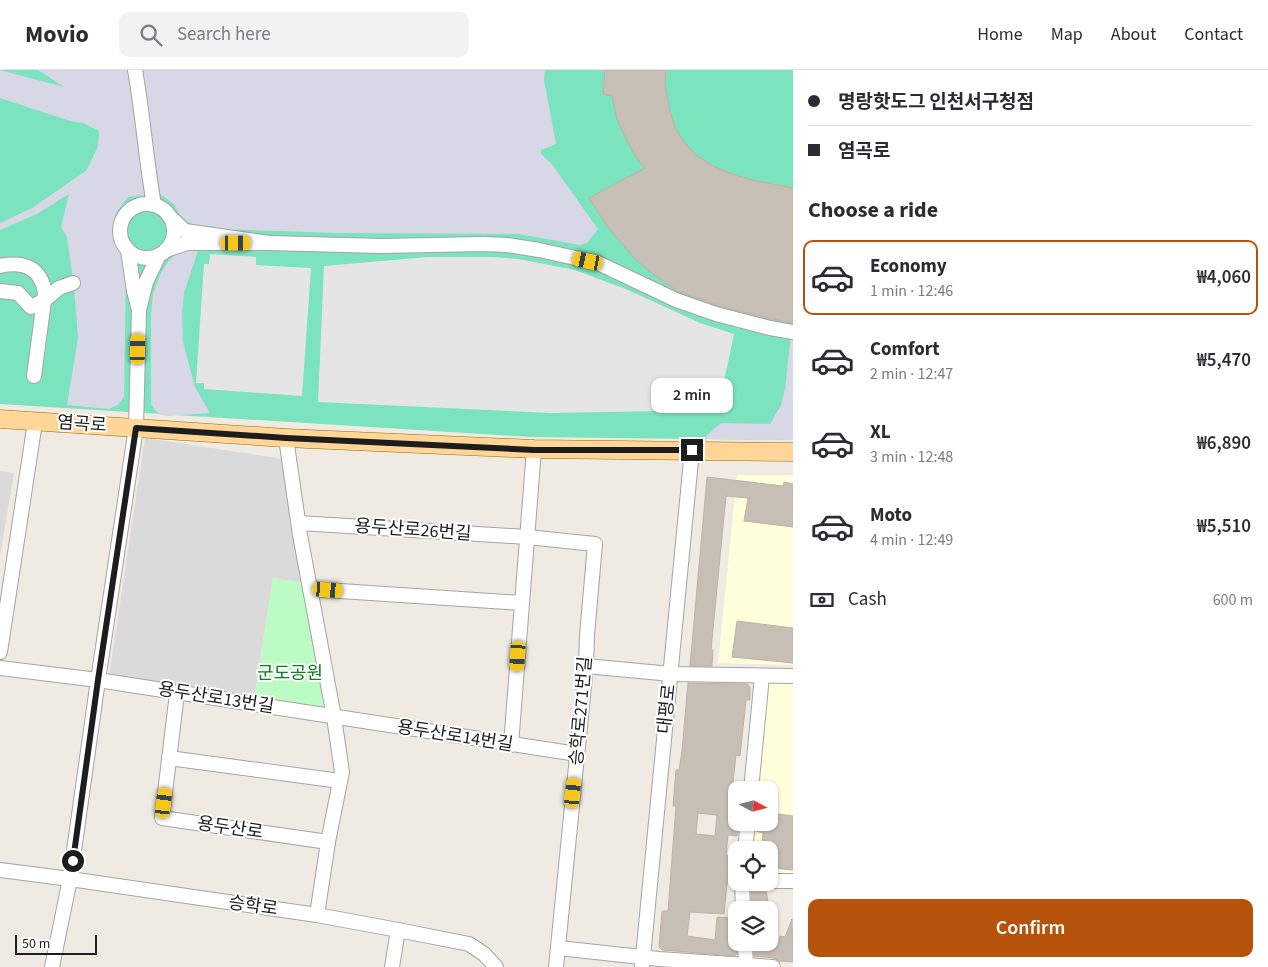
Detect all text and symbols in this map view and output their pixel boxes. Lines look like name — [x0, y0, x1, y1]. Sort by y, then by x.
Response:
search box — [119, 12, 469, 57]
text: Movio — [25, 17, 89, 52]
icon: search — [137, 21, 165, 49]
text: Search here — [177, 21, 271, 48]
text: Home — [977, 22, 1023, 47]
text: Map — [1051, 22, 1083, 47]
text: About — [1111, 22, 1156, 47]
text: Contact — [1184, 22, 1243, 47]
text: 명랑핫도그 인천서구청점 — [838, 89, 1034, 116]
text: 염곡로 — [838, 138, 890, 165]
text: Choose a ride — [808, 194, 938, 226]
car — [221, 236, 251, 251]
car — [571, 251, 604, 271]
text: Economy — [870, 253, 947, 280]
icon: car — [810, 255, 855, 300]
text: ₩4,060 — [1197, 264, 1251, 291]
text: 1 min · 12:46 — [870, 280, 953, 302]
car — [130, 334, 145, 364]
text: Comfort — [870, 336, 940, 363]
icon: car — [810, 338, 855, 383]
text: ₩5,470 — [1197, 347, 1251, 374]
text: 2 min · 12:47 — [870, 363, 953, 385]
callout: 2 min — [651, 378, 733, 412]
text: 2 min — [673, 384, 711, 406]
street label: 염곡로 — [56, 410, 108, 438]
text: XL — [870, 419, 891, 446]
icon: car — [810, 421, 855, 466]
text: ₩6,890 — [1197, 430, 1251, 457]
route end — [681, 439, 703, 461]
text: 3 min · 12:48 — [870, 446, 953, 468]
text: Moto — [870, 502, 912, 529]
icon: car — [810, 504, 855, 549]
street label: 용두산로26번길 — [354, 513, 472, 547]
text: ₩5,510 — [1197, 513, 1251, 540]
text: 4 min · 12:49 — [870, 529, 953, 551]
car — [312, 581, 343, 599]
icon: cash — [808, 586, 836, 614]
text: Cash — [848, 586, 887, 613]
text: 600 m — [1213, 589, 1253, 611]
car — [509, 641, 526, 671]
street label: 승학로271번길 — [564, 655, 598, 767]
park label: 군도공원 — [257, 661, 323, 686]
street label: 용두산로13번길 — [156, 676, 276, 720]
street label: 대평로 — [652, 683, 682, 735]
street label: 용두산로14번길 — [395, 714, 515, 758]
car — [563, 777, 582, 809]
north arrow — [728, 781, 778, 831]
map controls — [728, 781, 778, 951]
car — [154, 787, 173, 819]
street label: 용두산로 — [195, 811, 265, 845]
button: locate — [728, 841, 778, 891]
route start — [62, 850, 84, 872]
street label: 승학로 — [227, 890, 279, 922]
button: Confirm — [808, 899, 1253, 957]
button: layers — [728, 901, 778, 951]
scale bar — [15, 932, 98, 955]
text: 50 m — [22, 934, 50, 954]

